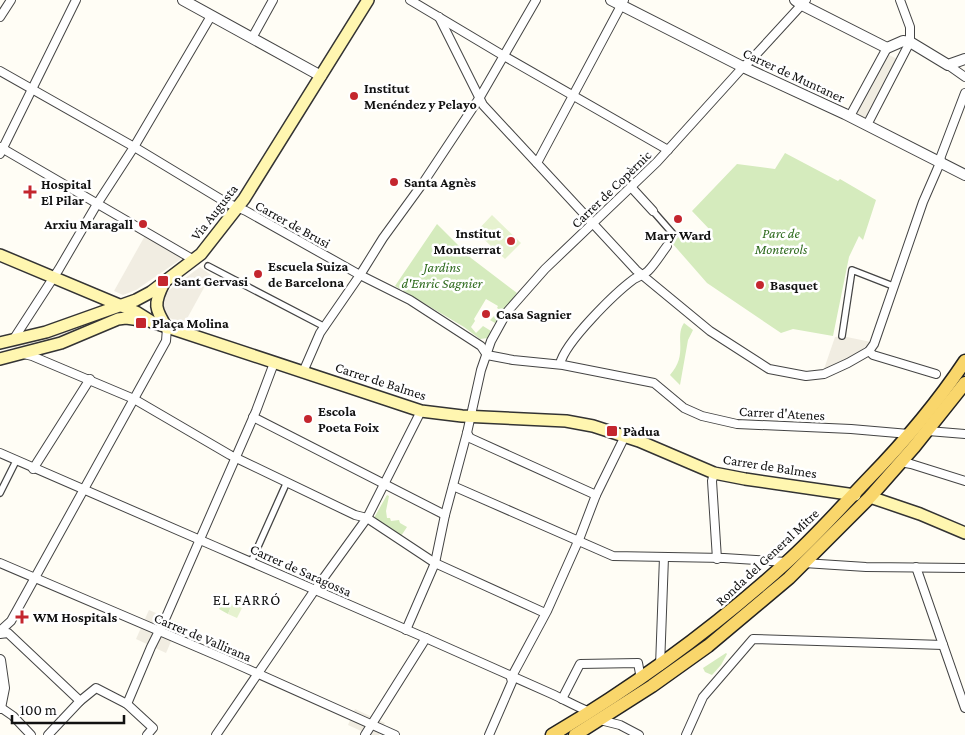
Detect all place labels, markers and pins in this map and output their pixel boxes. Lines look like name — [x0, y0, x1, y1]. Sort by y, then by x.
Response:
place label: Institut Menéndez y Pelayo — [364, 80, 477, 112]
marker: Institut Menéndez y Pelayo — [348, 90, 360, 102]
place label: Santa Agnès — [404, 174, 476, 190]
place label: Hospital El Pilar — [41, 176, 91, 208]
marker: Santa Agnès — [388, 176, 400, 188]
marker: Hospital El Pilar — [23, 185, 37, 199]
marker: Mary Ward — [672, 213, 684, 225]
place label: Arxiu Maragall — [43, 216, 133, 232]
marker: Arxiu Maragall — [137, 218, 149, 230]
place label: Institut Montserrat — [434, 225, 502, 257]
place label: Mary Ward — [645, 227, 712, 243]
marker: Institut Montserrat — [505, 235, 517, 247]
place label: Escuela Suiza de Barcelona — [268, 258, 348, 290]
marker: Escuela Suiza de Barcelona — [252, 268, 264, 280]
place label: Sant Gervasi — [174, 273, 248, 289]
marker: Sant Gervasi — [156, 274, 170, 288]
place label: Basquet — [770, 277, 819, 293]
marker: Basquet — [754, 279, 766, 291]
place label: Casa Sagnier — [496, 306, 572, 322]
marker: Casa Sagnier — [480, 308, 492, 320]
place label: Plaça Molina — [152, 315, 229, 331]
marker: Plaça Molina — [134, 316, 148, 330]
place label: Escola Poeta Foix — [318, 403, 380, 435]
marker: Escola Poeta Foix — [302, 413, 314, 425]
place label: Pàdua — [623, 423, 660, 439]
marker: Pàdua — [605, 424, 619, 438]
place label: WM Hospitals — [32, 609, 117, 625]
marker: WM Hospitals — [15, 610, 29, 624]

